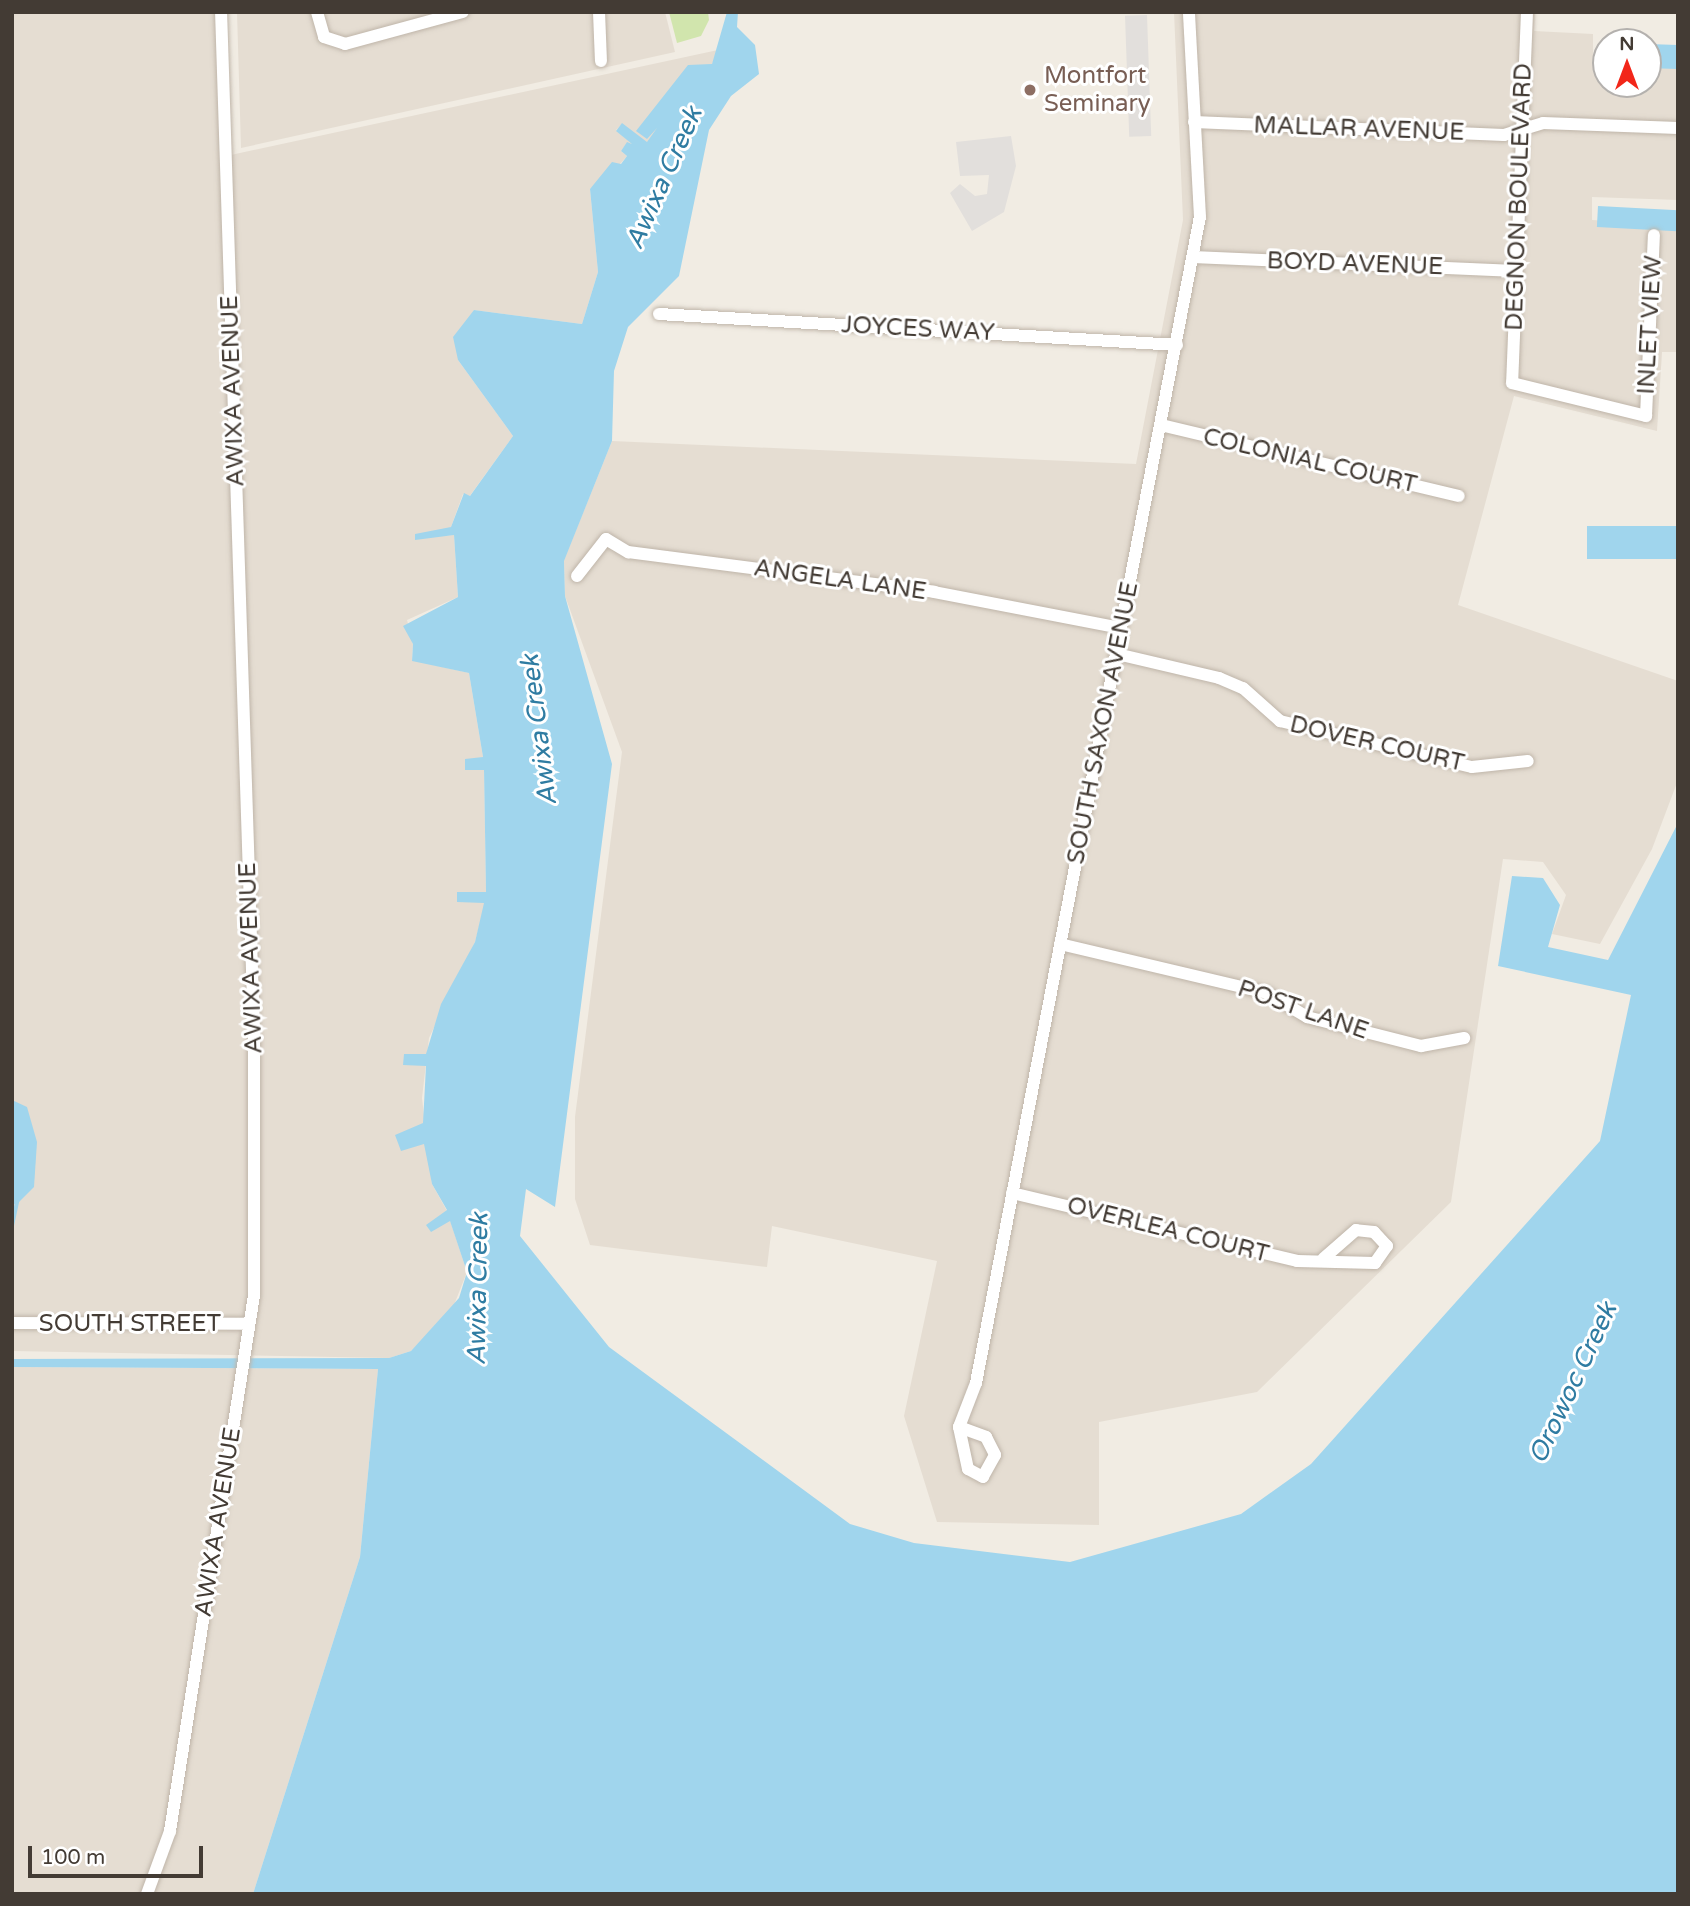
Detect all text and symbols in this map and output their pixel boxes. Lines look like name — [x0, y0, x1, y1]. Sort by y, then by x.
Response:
north arrow — [1592, 28, 1662, 98]
text: N — [1619, 33, 1635, 55]
place label: Montfort Seminary — [1044, 62, 1151, 118]
street label: DEGNON BOULEVARD — [1500, 63, 1538, 331]
marker: Montfort Seminary — [1022, 82, 1038, 98]
water label: Awixa Creek — [619, 102, 709, 254]
street label: MALLAR AVENUE — [1253, 111, 1465, 147]
street label: BOYD AVENUE — [1266, 247, 1444, 281]
street label: INLET VIEW — [1632, 255, 1668, 395]
street label: AWIXA AVENUE — [215, 295, 251, 487]
street label: JOYCES WAY — [841, 311, 995, 347]
street label: COLONIAL COURT — [1200, 422, 1420, 500]
street label: ANGELA LANE — [752, 554, 928, 606]
street label: SOUTH SAXON AVENUE — [1062, 580, 1144, 866]
water label: Awixa Creek — [514, 653, 564, 807]
street label: DOVER COURT — [1287, 710, 1467, 778]
street label: AWIXA AVENUE — [233, 862, 269, 1054]
street label: POST LANE — [1234, 974, 1372, 1046]
street label: OVERLEA COURT — [1064, 1191, 1272, 1269]
water label: Awixa Creek — [461, 1213, 495, 1365]
water label: Orowoc Creek — [1522, 1298, 1624, 1468]
street label: SOUTH STREET — [39, 1310, 221, 1338]
street label: AWIXA AVENUE — [189, 1425, 247, 1619]
scale bar — [32, 1832, 206, 1876]
text: 100 m — [41, 1845, 105, 1870]

